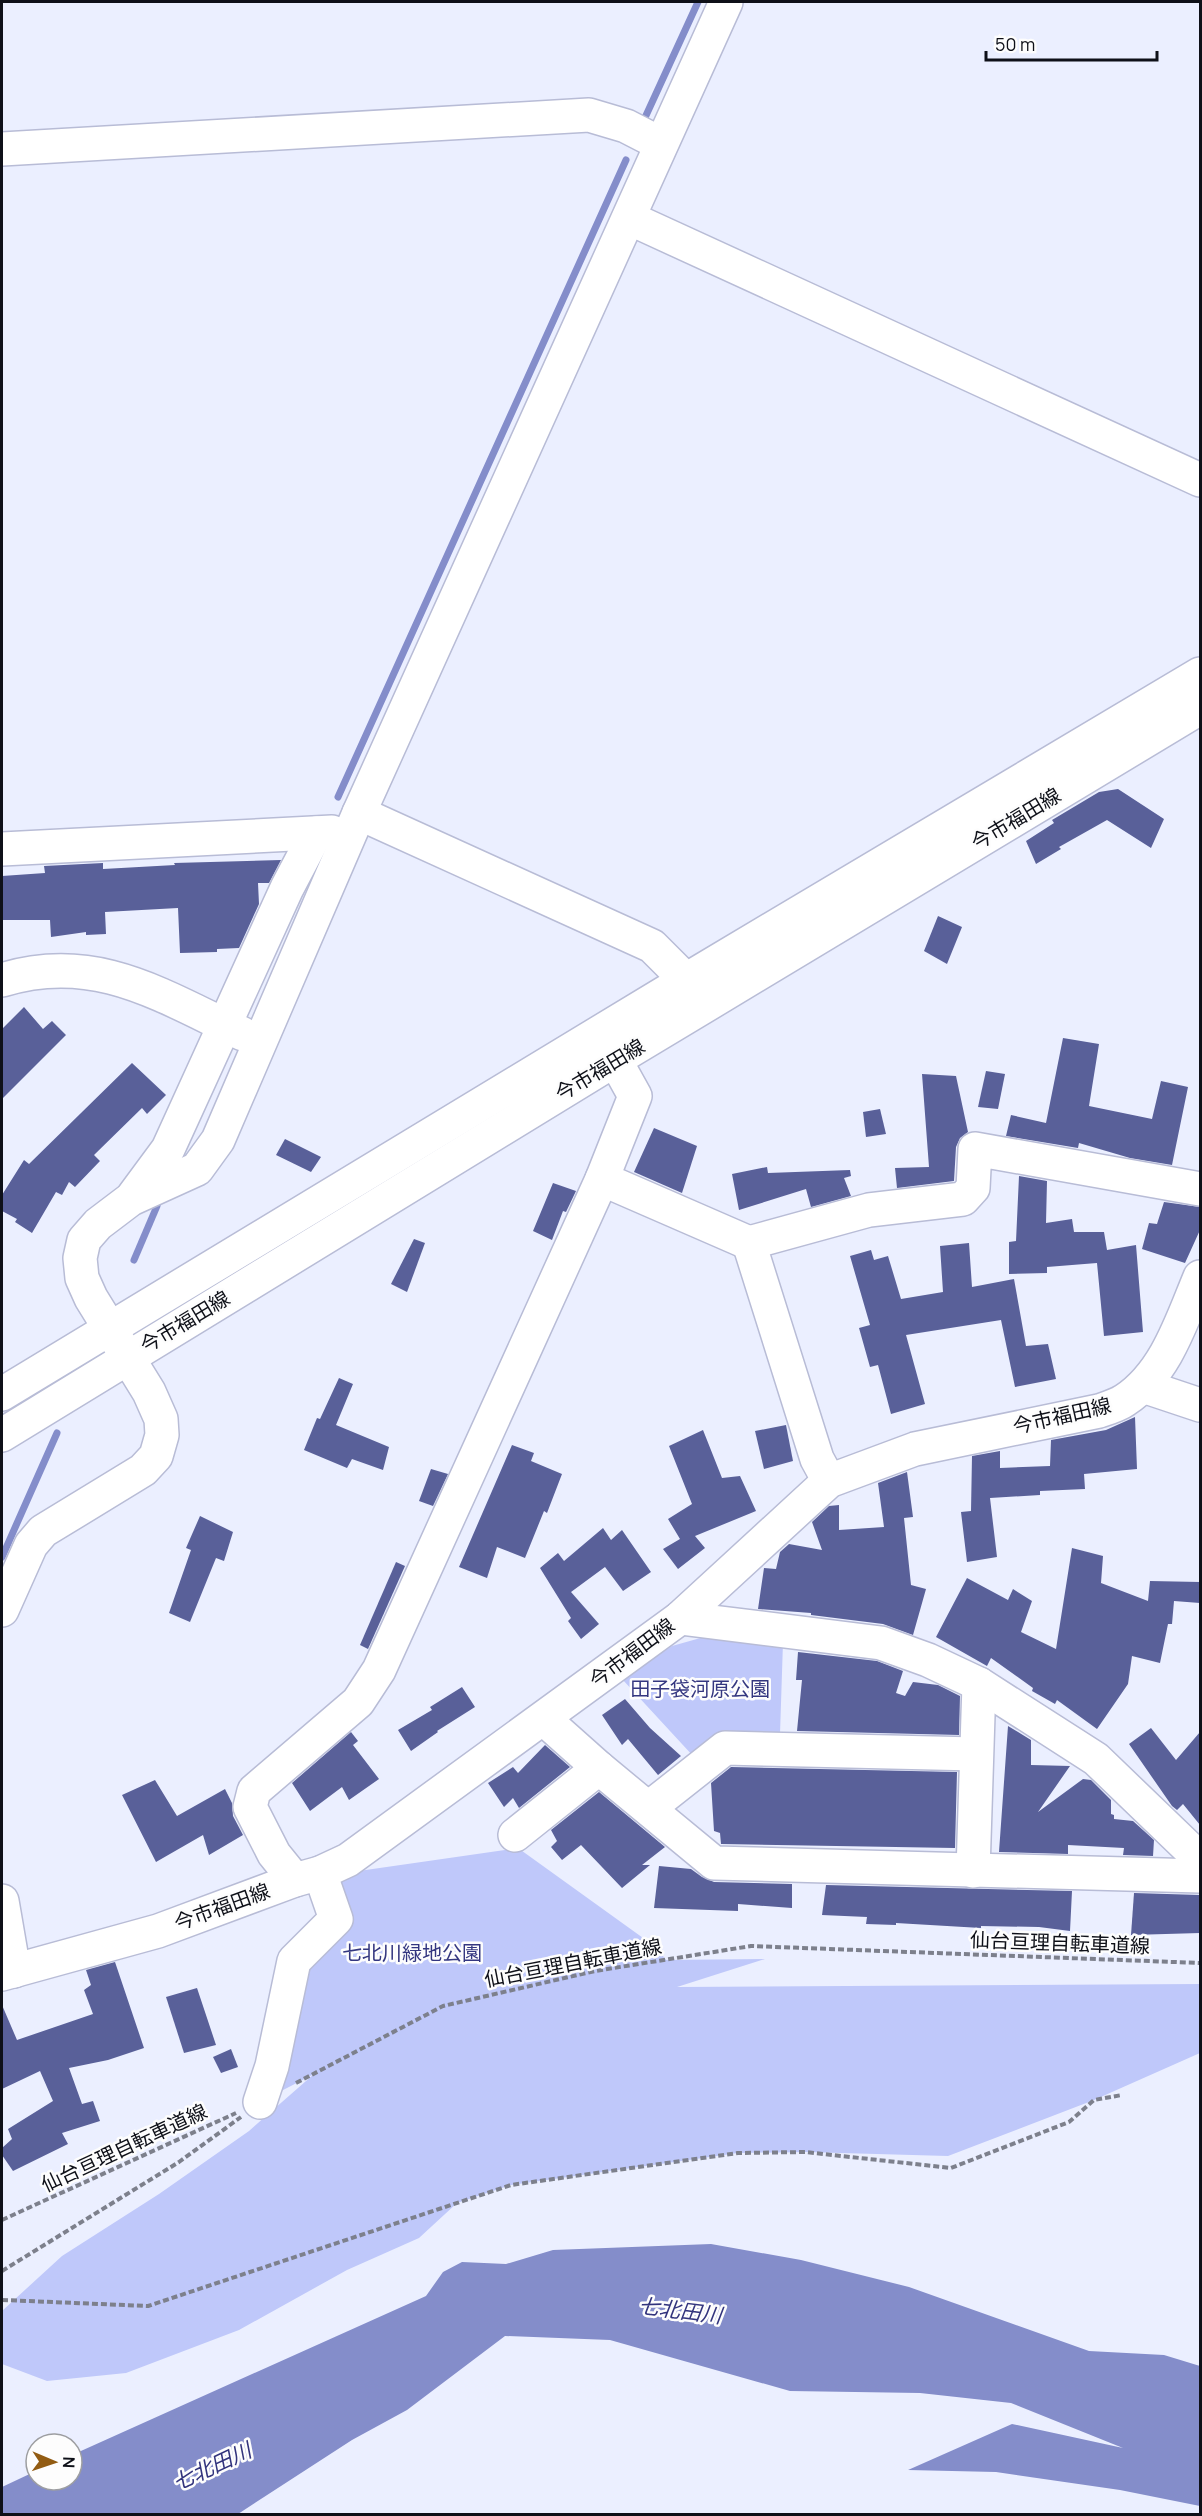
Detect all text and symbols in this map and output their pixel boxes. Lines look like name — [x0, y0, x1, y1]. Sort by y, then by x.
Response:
scale bar — [986, 24, 1157, 62]
text: 50 m — [995, 32, 1035, 56]
street label: 今市福田線 — [966, 781, 1066, 856]
street label: 今市福田線 — [550, 1032, 650, 1107]
street label: 今市福田線 — [135, 1284, 235, 1359]
street label: 今市福田線 — [1010, 1391, 1114, 1440]
street label: 今市福田線 — [584, 1612, 680, 1693]
park label: 田子袋河原公園 — [630, 1675, 770, 1702]
street label: 今市福田線 — [170, 1877, 273, 1936]
street label: 仙台亘理自転車道線 — [970, 1926, 1150, 1959]
street label: 仙台亘理自転車道線 — [482, 1932, 664, 1993]
park label: 七北川緑地公園 — [342, 1939, 482, 1966]
street label: 仙台亘理自転車道線 — [37, 2097, 211, 2198]
water label: 七北田川 — [637, 2291, 725, 2329]
north arrow — [24, 2432, 84, 2492]
water label: 七北田川 — [168, 2435, 257, 2497]
text: N — [58, 2456, 80, 2469]

